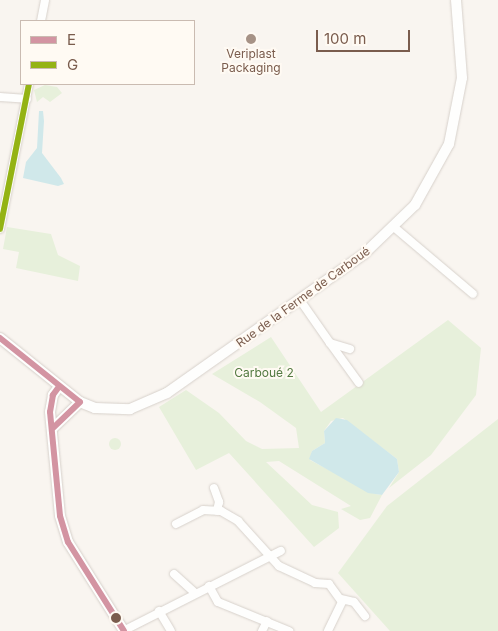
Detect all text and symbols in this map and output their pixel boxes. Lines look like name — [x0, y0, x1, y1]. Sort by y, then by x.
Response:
legend — [20, 20, 195, 85]
scale bar — [318, 20, 412, 52]
text: 100 m — [324, 29, 366, 48]
text: E — [67, 30, 76, 49]
marker: Veriplast Packaging — [245, 33, 257, 45]
place label: Veriplast Packaging — [221, 47, 281, 75]
text: G — [67, 55, 78, 74]
street label: Rue de la Ferme de Carboué — [233, 244, 373, 350]
park label: Carboué 2 — [234, 366, 294, 380]
unlabelled marker — [111, 613, 121, 623]

